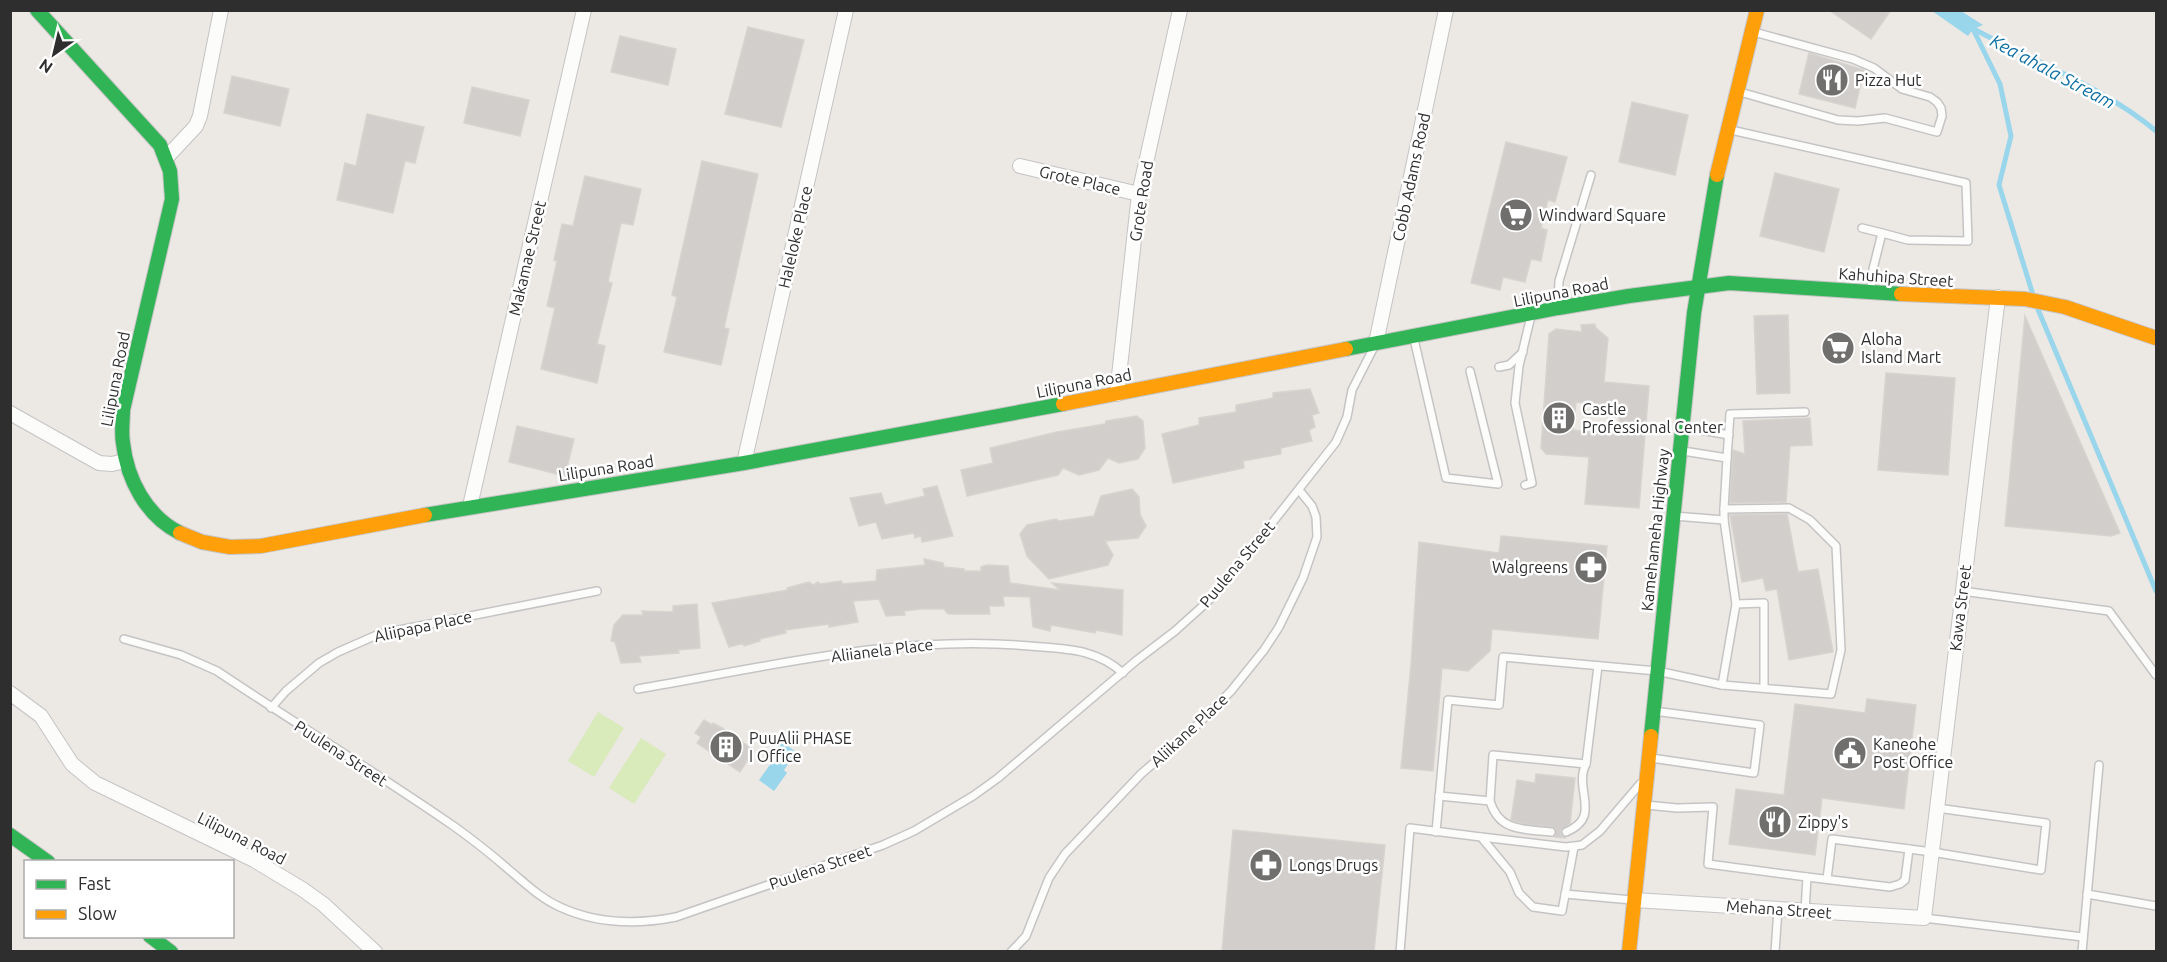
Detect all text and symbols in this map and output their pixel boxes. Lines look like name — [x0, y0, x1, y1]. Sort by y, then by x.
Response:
north arrow — [24, 24, 84, 84]
water label: Keaʻahala Stream — [1987, 30, 2119, 112]
text: N — [36, 56, 56, 77]
restaurant icon: Pizza Hut — [1814, 62, 1850, 98]
place label: Pizza Hut — [1855, 71, 1922, 89]
street label: Cobb Adams Road — [1389, 111, 1433, 243]
street label: Grote Road — [1126, 159, 1156, 243]
street label: Grote Place — [1038, 162, 1122, 198]
street label: Haleloke Place — [774, 184, 816, 290]
supermarket icon: Windward Square — [1498, 197, 1534, 233]
street label: Makamae Street — [505, 198, 549, 317]
place label: Windward Square — [1539, 206, 1666, 224]
street label: Kahuhipa Street — [1838, 264, 1955, 290]
street label: Lilipuna Road — [1512, 274, 1610, 310]
street label: Lilipuna Road — [97, 330, 133, 428]
supermarket icon: Aloha Island Mart — [1820, 330, 1856, 366]
place label: Aloha Island Mart — [1861, 330, 1942, 366]
street label: Lilipuna Road — [1035, 365, 1133, 401]
building icon: Castle Professional Center — [1541, 400, 1577, 436]
place label: Castle Professional Center — [1582, 400, 1723, 436]
street label: Kamehameha Highway — [1638, 448, 1673, 612]
street label: Lilipuna Road — [557, 452, 655, 484]
street label: Puulena Street — [1196, 517, 1279, 611]
pharmacy icon: Walgreens — [1573, 549, 1609, 585]
place label: Walgreens — [1492, 558, 1568, 576]
street label: Kawa Street — [1946, 563, 1974, 652]
street label: Aliipapa Place — [372, 607, 474, 645]
street label: Aliianela Place — [830, 635, 934, 665]
street label: Aliikane Place — [1147, 690, 1231, 770]
street label: Puulena Street — [291, 716, 391, 790]
building icon: PuuAlii PHASE I Office — [708, 729, 744, 765]
place label: PuuAlii PHASE I Office — [749, 729, 852, 765]
public building icon: Kaneohe Post Office — [1832, 735, 1868, 771]
place label: Kaneohe Post Office — [1873, 735, 1953, 771]
restaurant icon: Zippy's — [1757, 804, 1793, 840]
street label: Lilipuna Road — [195, 808, 289, 868]
place label: Zippy's — [1798, 813, 1848, 831]
street label: Puulena Street — [767, 841, 874, 893]
pharmacy icon: Longs Drugs — [1248, 847, 1284, 883]
place label: Longs Drugs — [1289, 856, 1378, 874]
legend — [24, 860, 234, 938]
text: Fast — [78, 873, 111, 893]
street label: Mehana Street — [1726, 896, 1833, 922]
text: Slow — [78, 903, 117, 923]

